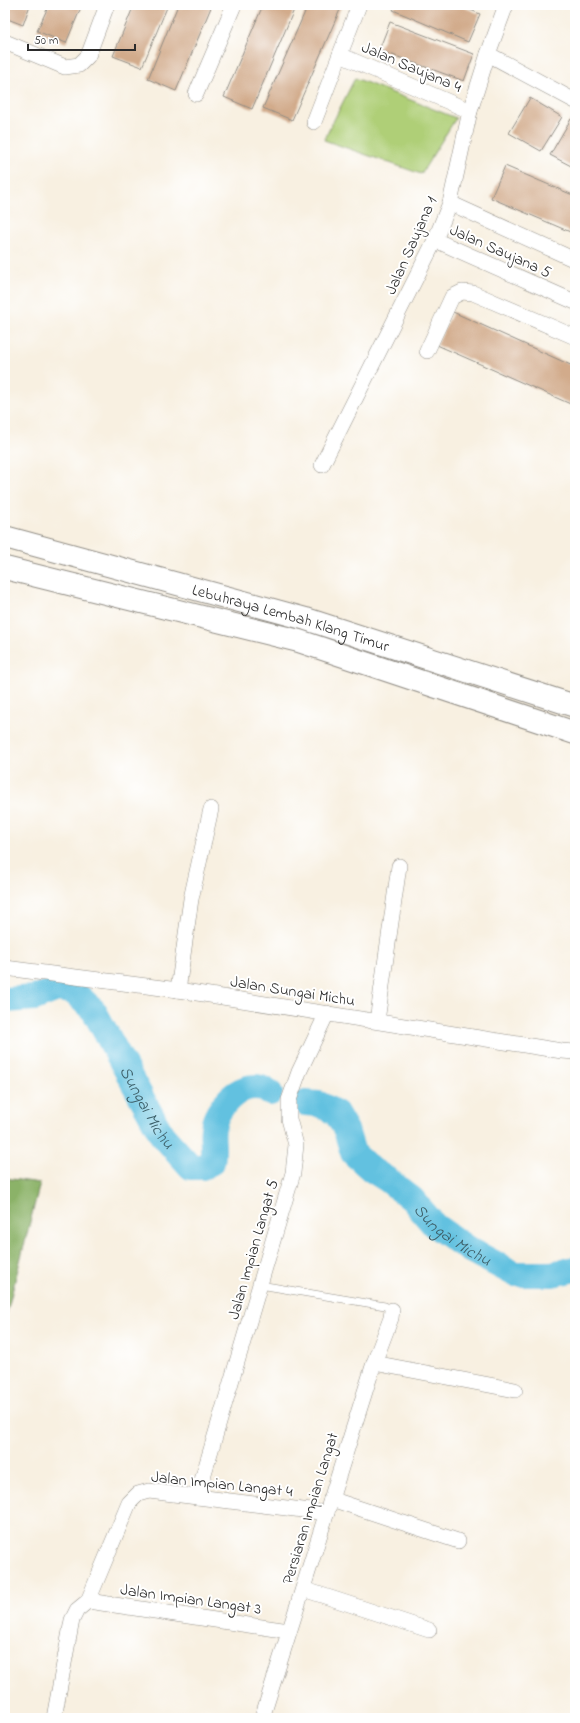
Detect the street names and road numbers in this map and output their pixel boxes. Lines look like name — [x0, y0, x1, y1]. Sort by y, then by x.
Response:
street label: Jalan Saujana 4 — [357, 36, 465, 100]
street label: Jalan Saujana 1 — [379, 193, 444, 299]
street label: Jalan Saujana 5 — [445, 219, 555, 285]
street label: Lebuhraya Lembah Klang Timur — [189, 579, 392, 659]
street label: Jalan Sungai Michu — [229, 970, 357, 1014]
street label: Jalan Impian Langat 5 — [222, 1177, 285, 1322]
street label: Persiaran Impian Langat — [276, 1429, 346, 1587]
street label: Jalan Impian Langat 4 — [150, 1466, 294, 1504]
street label: Jalan Impian Langat 3 — [119, 1578, 263, 1622]

